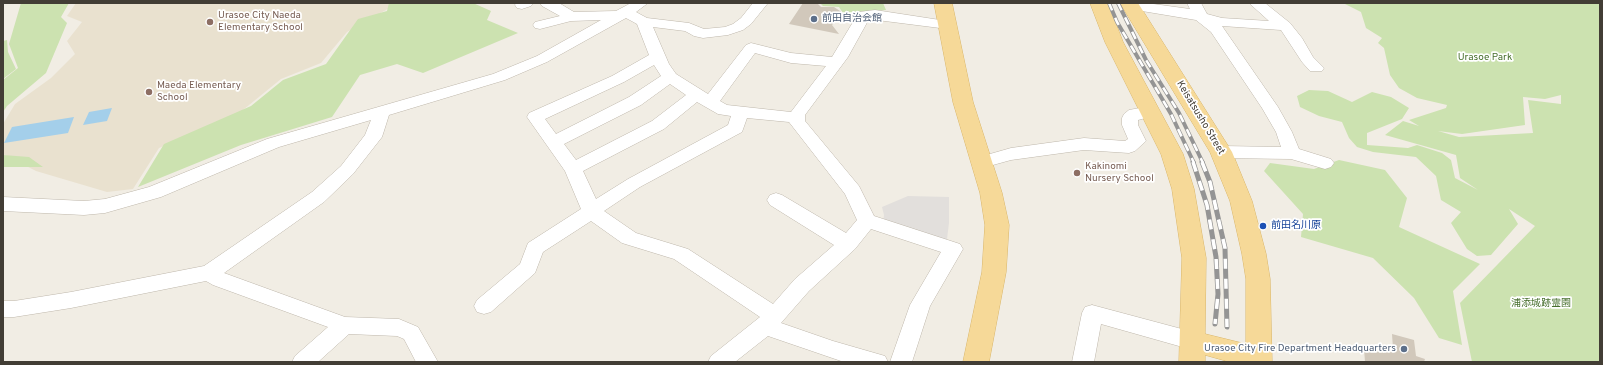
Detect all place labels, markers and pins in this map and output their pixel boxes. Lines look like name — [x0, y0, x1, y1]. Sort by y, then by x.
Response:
place label: Urasoe City Naeda Elementary School — [218, 10, 303, 34]
place label: 前田自治会館 — [822, 13, 882, 25]
marker: 前田自治会館 — [809, 14, 819, 24]
marker: Urasoe City Naeda Elementary School — [205, 17, 215, 27]
place label: Maeda Elementary School — [157, 80, 241, 104]
marker: Maeda Elementary School — [144, 87, 154, 97]
place label: Kakinomi Nursery School — [1085, 161, 1154, 184]
marker: Kakinomi Nursery School — [1072, 168, 1082, 178]
place label: 前田名川原 — [1271, 220, 1321, 232]
marker: 前田名川原 — [1258, 221, 1268, 231]
place label: Urasoe City Fire Department Headquarters — [1204, 343, 1396, 355]
marker: Urasoe City Fire Department Headquarters — [1399, 344, 1409, 354]

